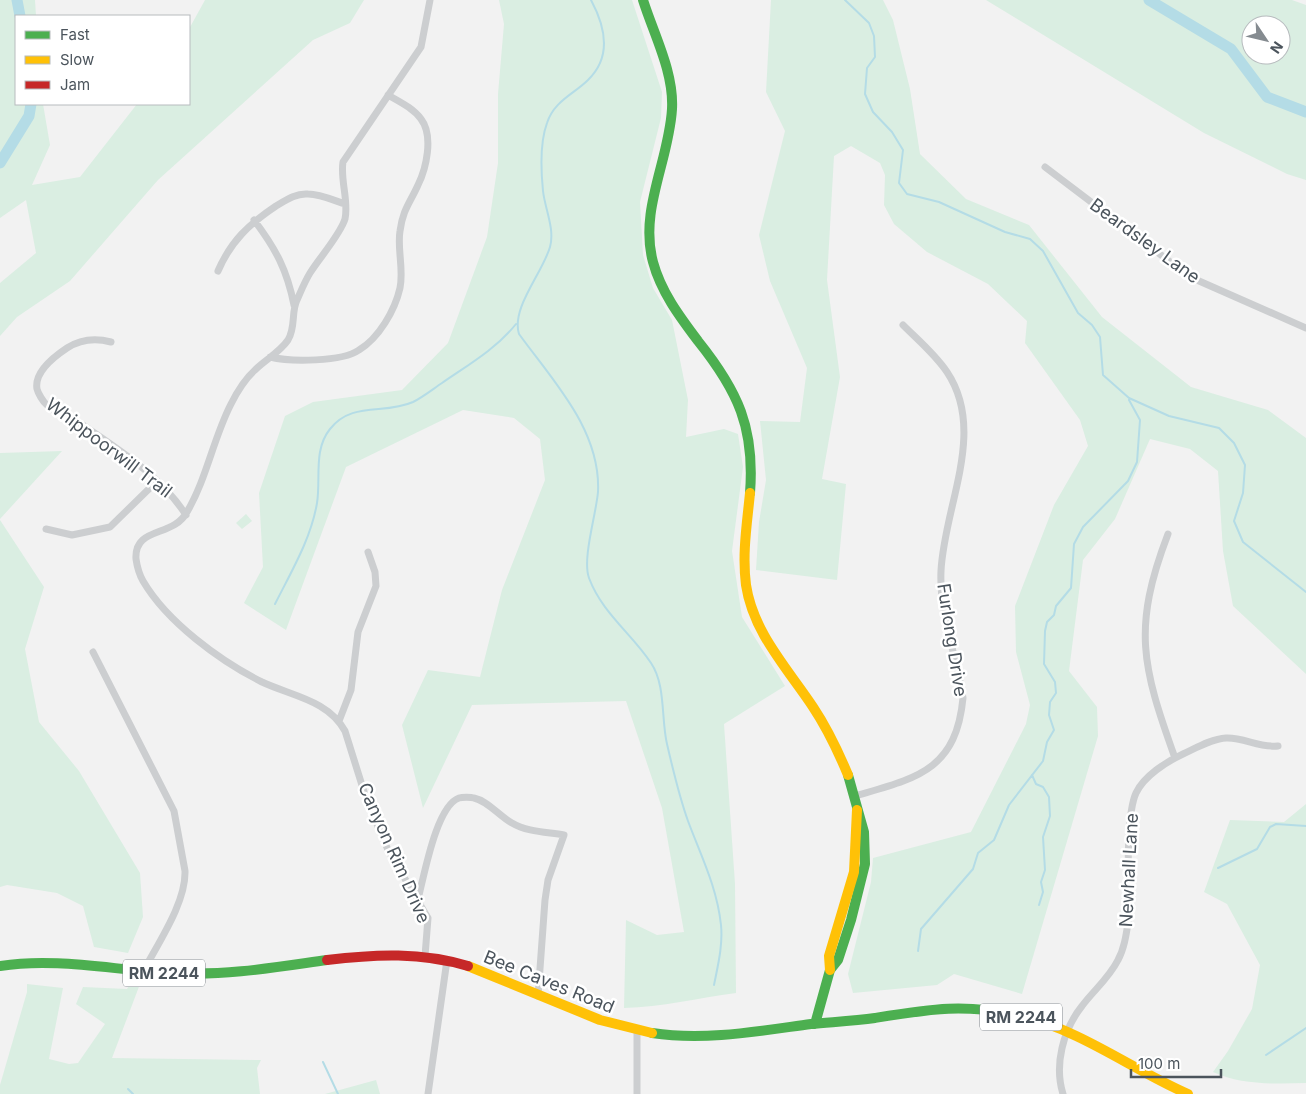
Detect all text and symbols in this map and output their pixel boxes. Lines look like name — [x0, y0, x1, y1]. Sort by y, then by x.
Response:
legend — [15, 15, 190, 105]
north arrow — [1241, 15, 1291, 65]
text: Fast — [60, 25, 90, 44]
text: N — [1267, 38, 1287, 57]
text: Slow — [60, 50, 94, 69]
text: Jam — [60, 75, 90, 94]
street label: Beardsley Lane — [1086, 194, 1204, 287]
street label: Whippoorwill Trail — [42, 393, 176, 502]
street label: Furlong Drive — [933, 582, 972, 698]
street label: Canyon Rim Drive — [354, 779, 435, 926]
street label: Newhall Lane — [1115, 812, 1142, 928]
street label: Bee Caves Road — [481, 946, 618, 1017]
road number: RM 2244 — [123, 960, 205, 986]
road number: RM 2244 — [980, 1004, 1062, 1030]
scale bar — [1131, 1046, 1221, 1078]
text: 100 m — [1138, 1054, 1180, 1073]

